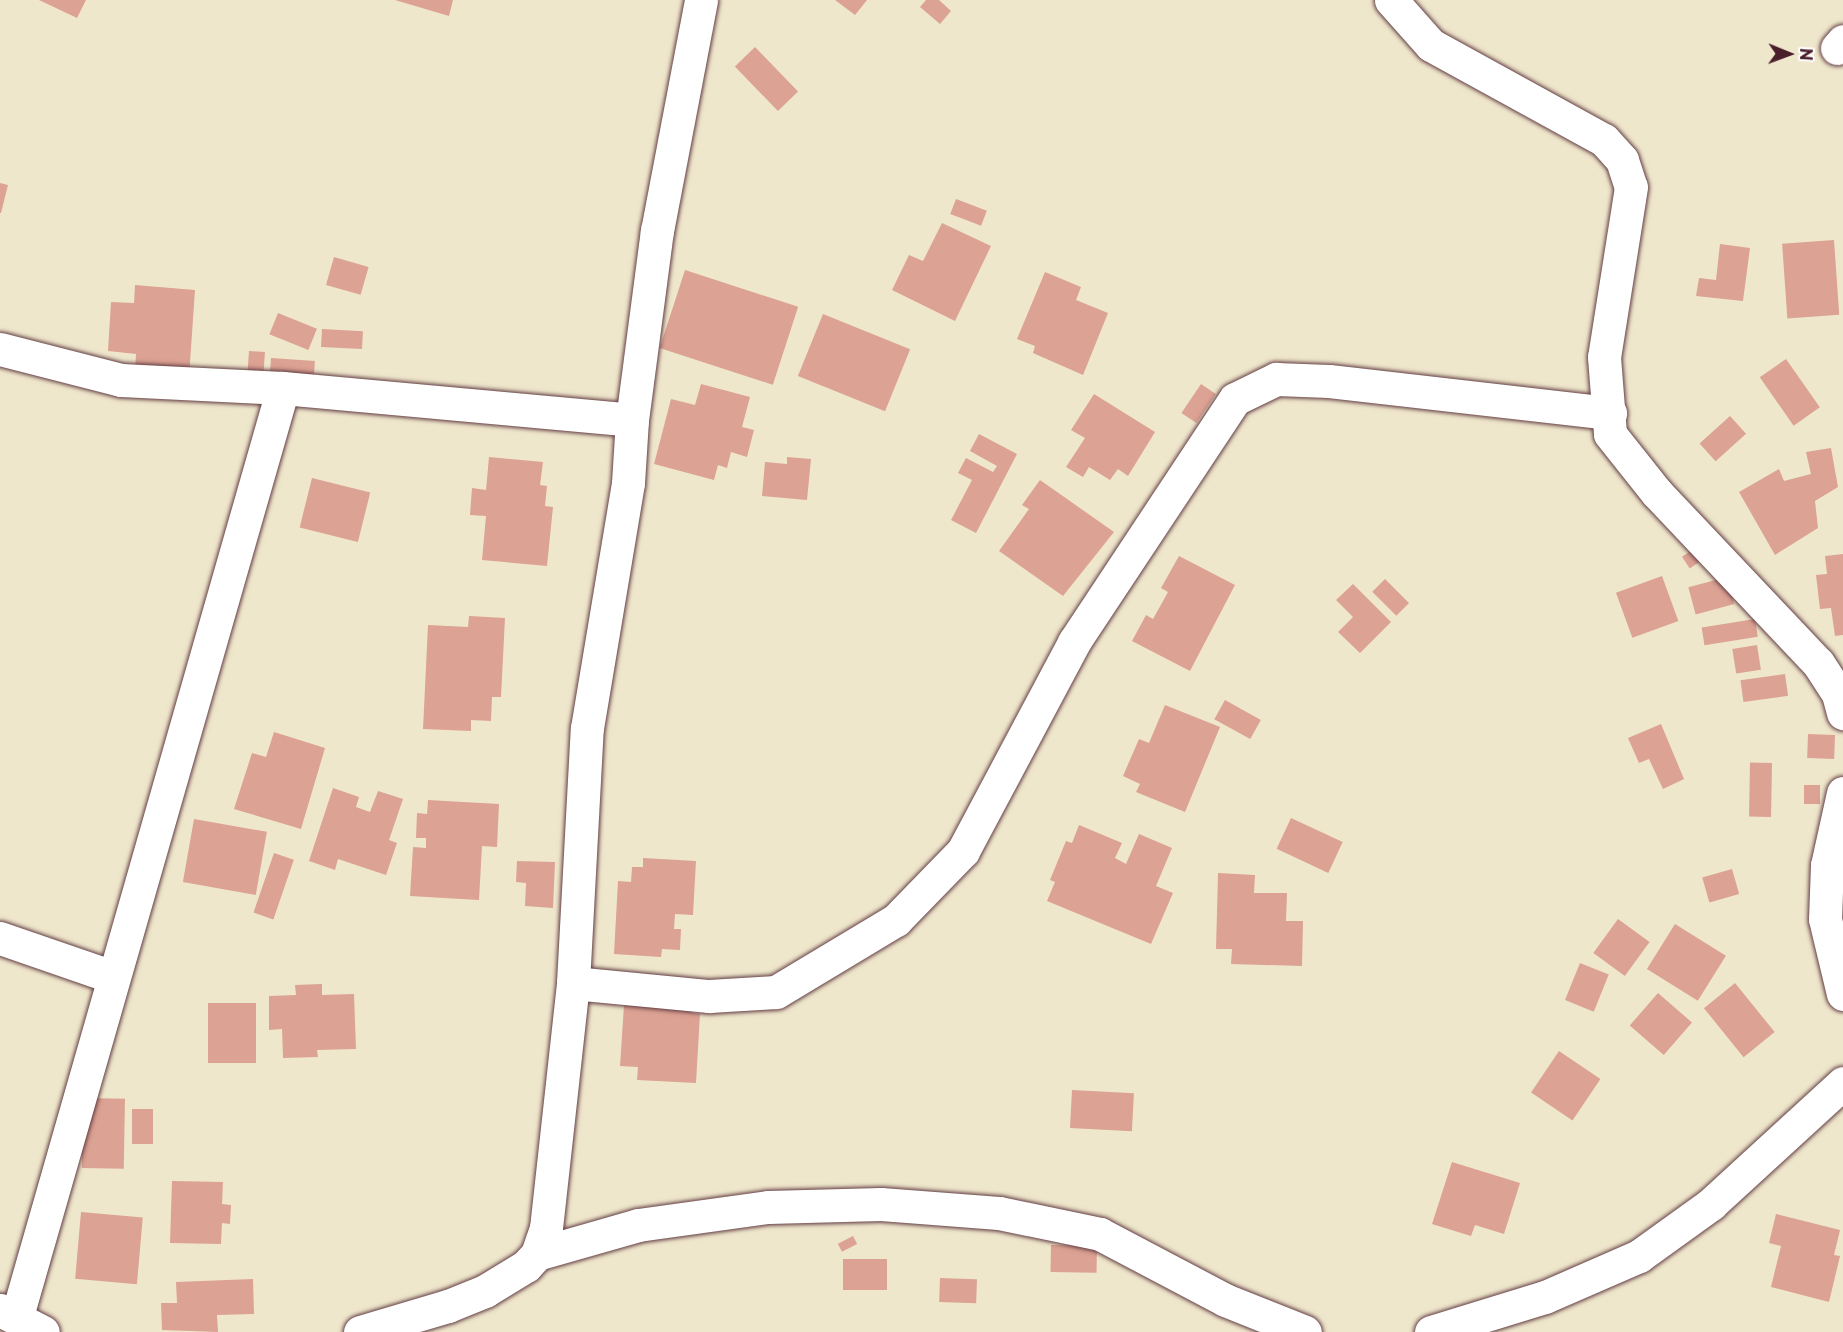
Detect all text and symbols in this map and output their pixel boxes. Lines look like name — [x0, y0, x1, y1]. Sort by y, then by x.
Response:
north arrow — [1759, 24, 1819, 84]
text: N — [1795, 48, 1819, 61]

